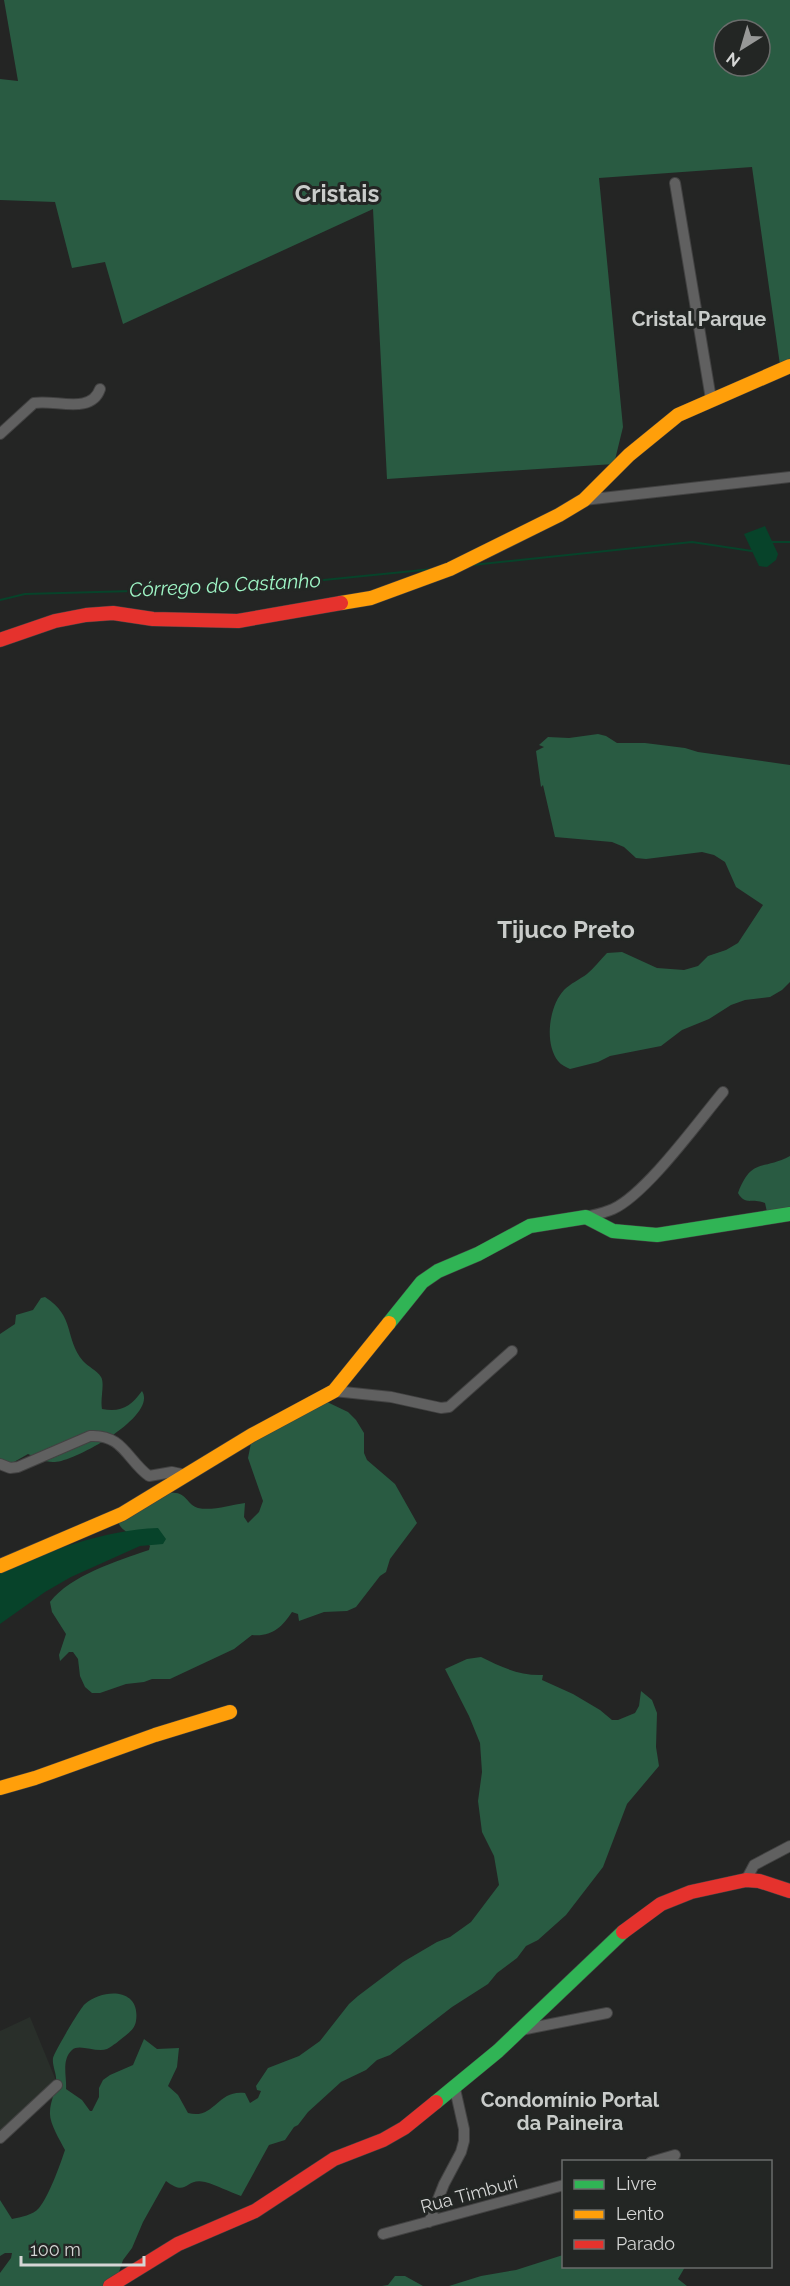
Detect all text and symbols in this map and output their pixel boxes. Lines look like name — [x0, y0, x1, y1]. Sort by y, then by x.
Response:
north arrow — [712, 18, 772, 78]
text: N — [723, 48, 744, 71]
district label: Cristais — [295, 179, 379, 208]
district label: Cristal Parque — [632, 307, 766, 331]
water label: Córrego do Castanho — [129, 568, 321, 602]
district label: Tijuco Preto — [497, 915, 635, 944]
district label: Condomínio Portal da Paineira — [481, 2088, 660, 2135]
legend — [562, 2160, 772, 2268]
street label: Rua Timburi — [418, 2171, 520, 2217]
text: Livre — [616, 2173, 657, 2194]
text: Lento — [616, 2203, 664, 2224]
scale bar — [21, 2229, 144, 2267]
text: Parado — [616, 2233, 675, 2254]
text: 100 m — [30, 2239, 81, 2260]

